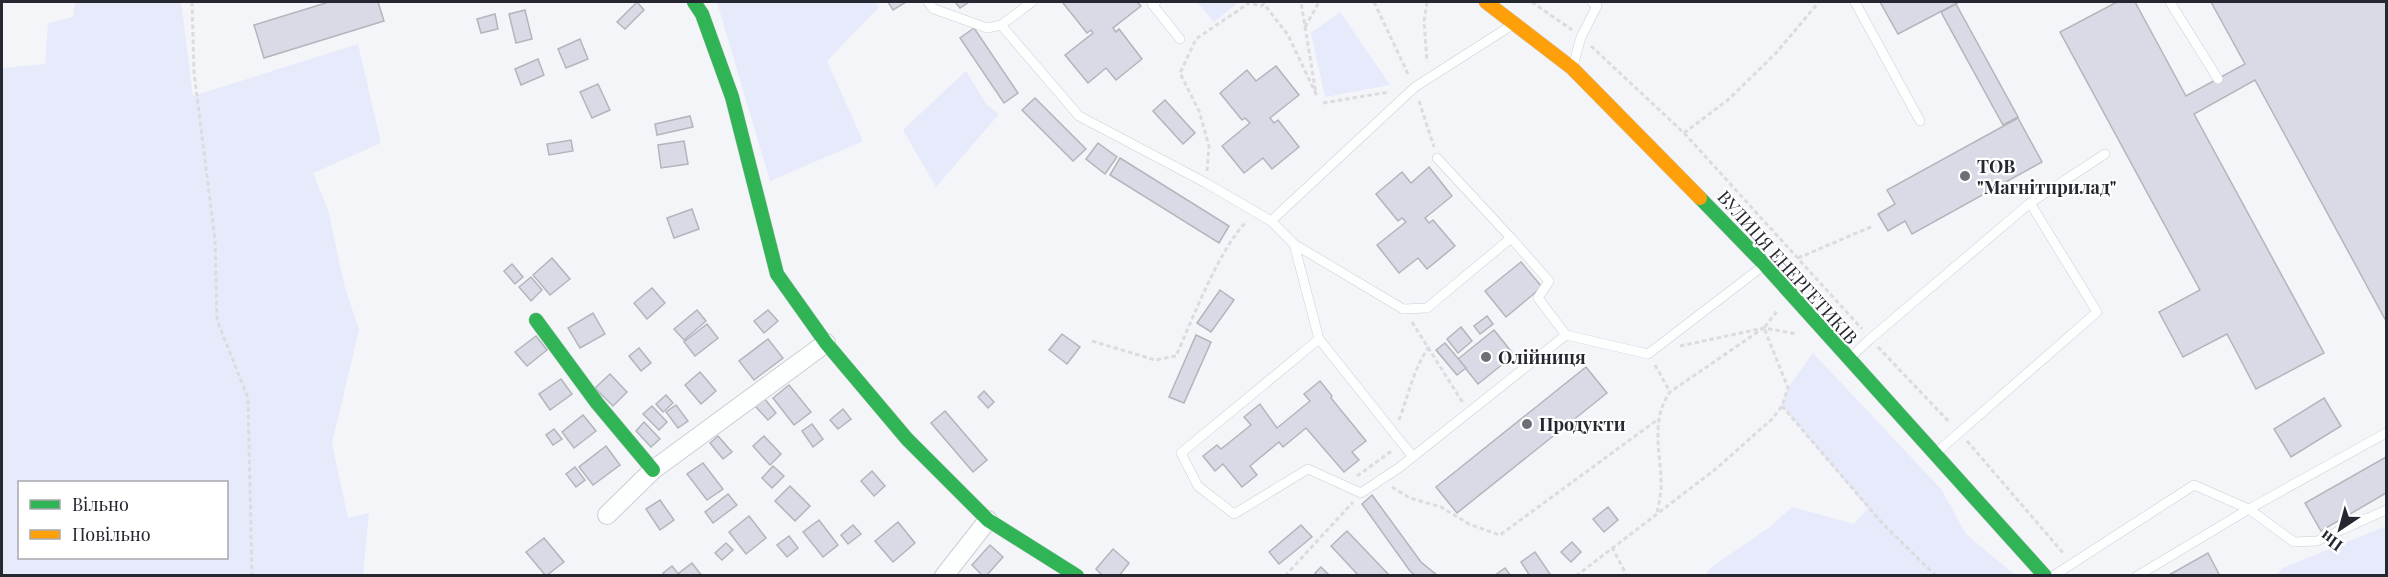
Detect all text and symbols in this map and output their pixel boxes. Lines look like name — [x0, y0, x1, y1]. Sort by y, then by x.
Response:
place label: ТОВ "Магнітприлад" — [1977, 154, 2116, 199]
marker: ТОВ "Магнітприлад" — [1958, 169, 1972, 183]
street label: ВУЛИЦЯ ЕНЕРГЕТИКІВ — [1713, 185, 1863, 349]
place label: Олійниця — [1498, 345, 1586, 369]
marker: Олійниця — [1479, 350, 1493, 364]
place label: Продукти — [1539, 412, 1626, 436]
marker: Продукти — [1520, 417, 1534, 431]
legend — [18, 481, 228, 559]
text: Вільно — [72, 492, 129, 516]
north arrow — [2310, 499, 2370, 559]
text: Повільно — [72, 522, 151, 546]
text: Пн — [2315, 526, 2346, 557]

